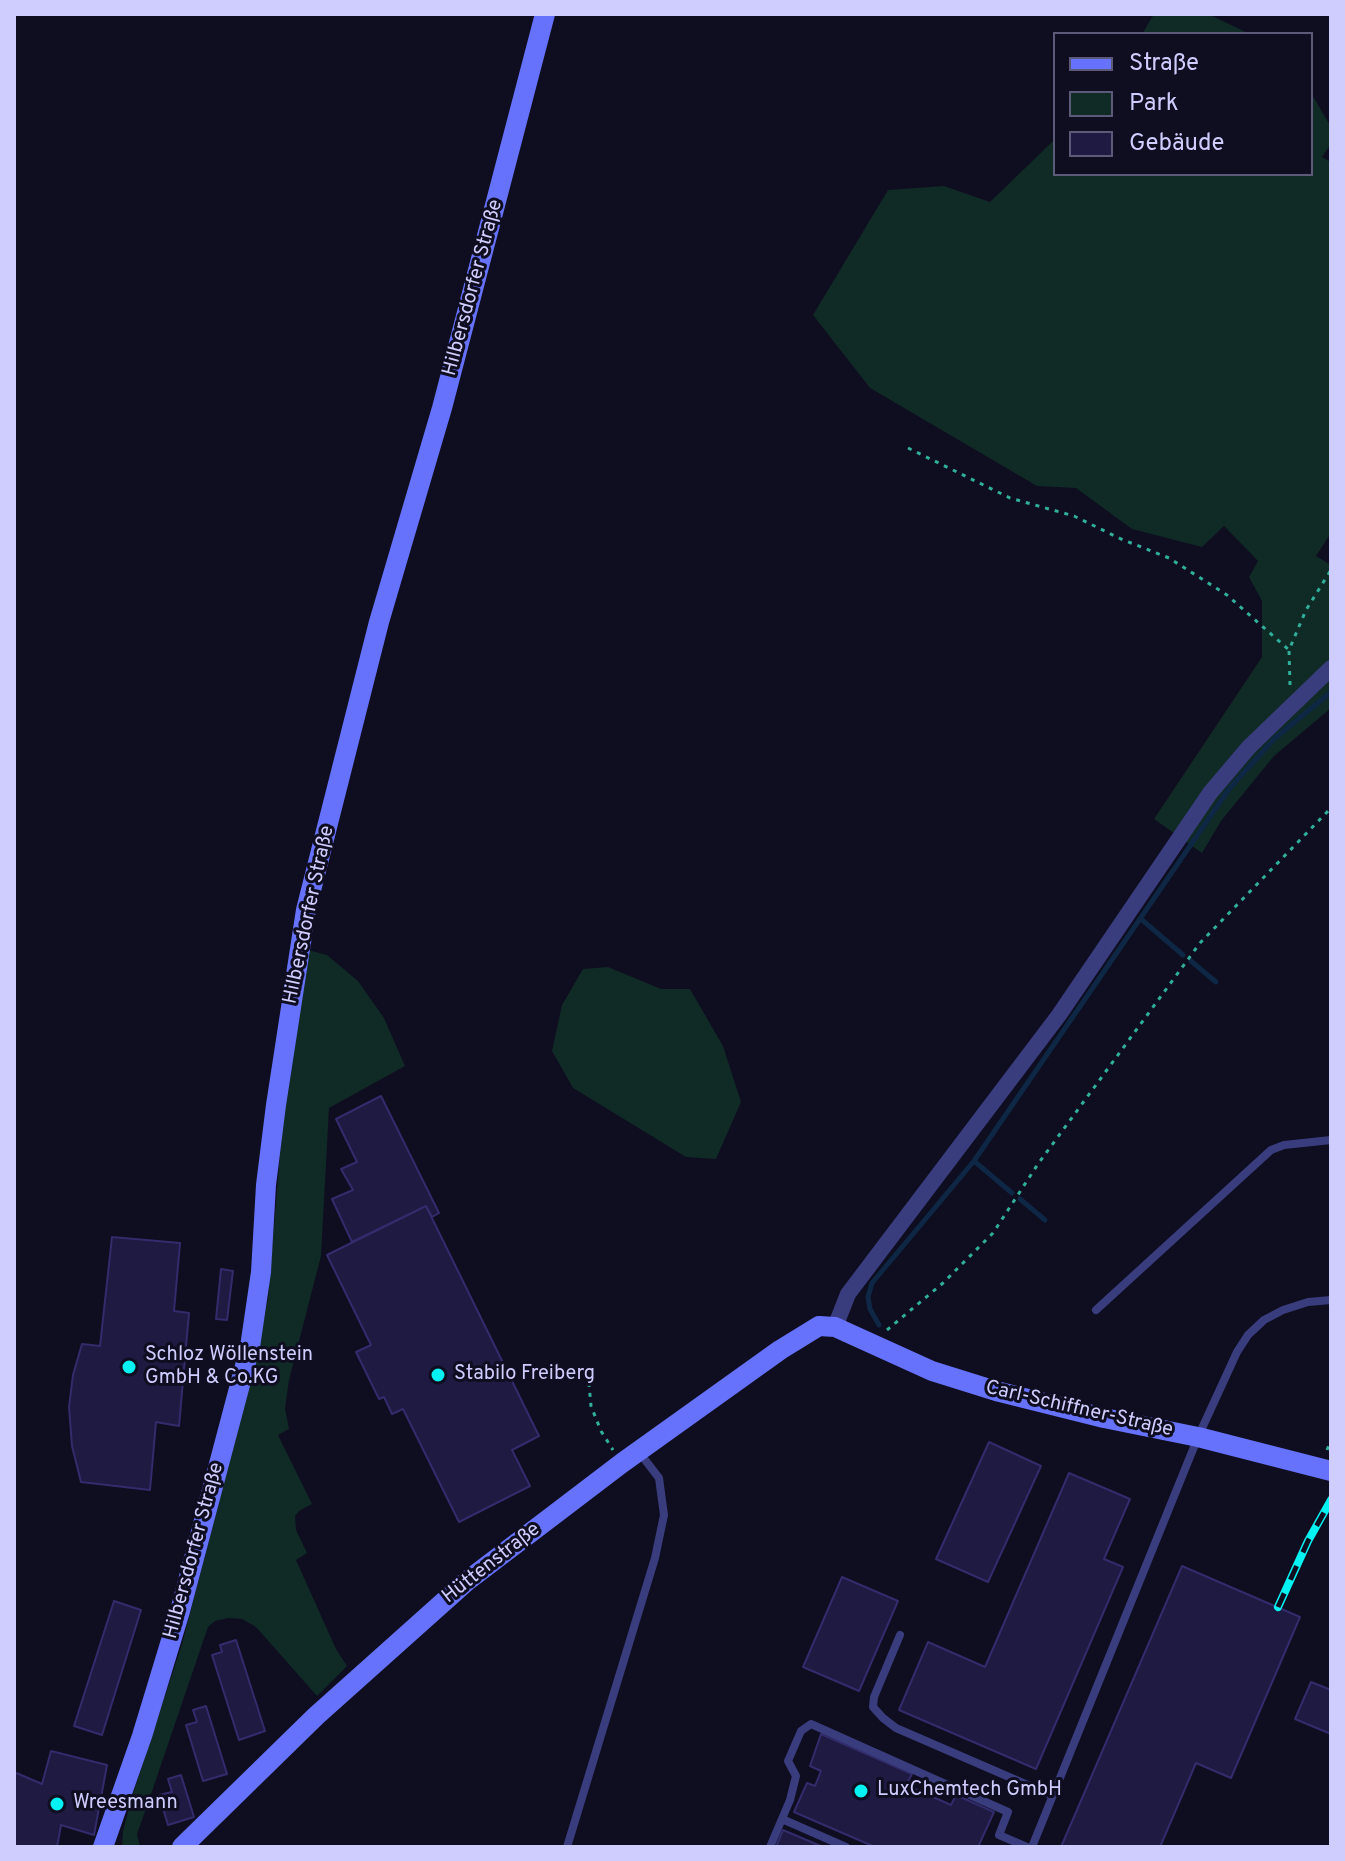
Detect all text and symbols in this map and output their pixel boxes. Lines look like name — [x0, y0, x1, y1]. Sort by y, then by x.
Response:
legend — [1053, 32, 1313, 176]
text: Straße — [1129, 49, 1199, 79]
text: Park — [1129, 89, 1179, 119]
text: Gebäude — [1129, 129, 1224, 159]
street label: Hilbersdorfer Straße — [439, 197, 509, 379]
street label: Hilbersdorfer Straße — [279, 824, 341, 1006]
place label: Schloz Wöllenstein GmbH & Co.KG — [145, 1344, 313, 1391]
marker: Schloz Wöllenstein GmbH & Co.KG — [120, 1358, 138, 1376]
place label: Stabilo Freiberg — [454, 1363, 595, 1387]
marker: Stabilo Freiberg — [429, 1366, 447, 1384]
street label: Carl-Schiffner-Straße — [983, 1377, 1175, 1443]
street label: Hilbersdorfer Straße — [160, 1460, 230, 1642]
street label: Hüttenstraße — [438, 1518, 546, 1610]
place label: LuxChemtech GmbH — [877, 1779, 1062, 1803]
marker: LuxChemtech GmbH — [852, 1782, 870, 1800]
place label: Wreesmann — [73, 1792, 178, 1816]
marker: Wreesmann — [48, 1795, 66, 1813]

